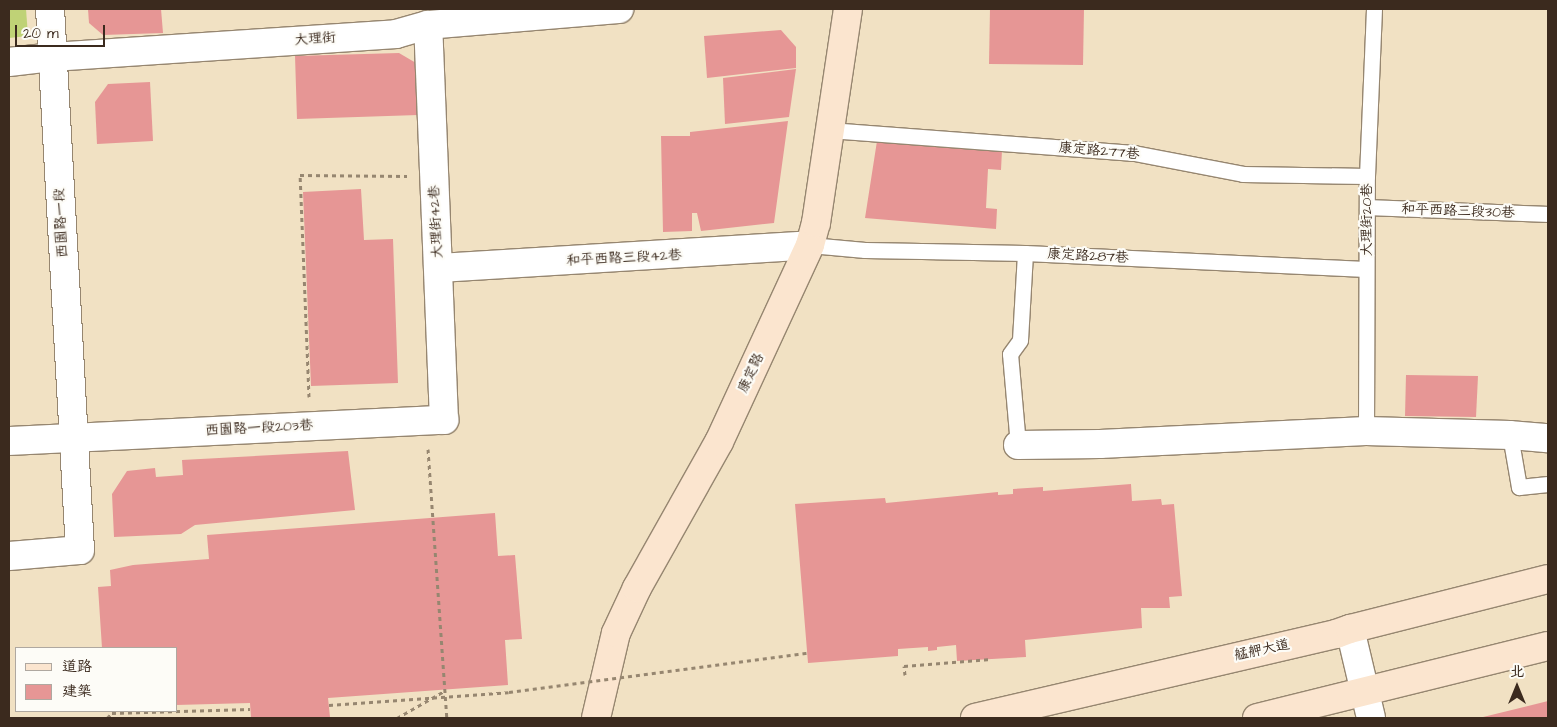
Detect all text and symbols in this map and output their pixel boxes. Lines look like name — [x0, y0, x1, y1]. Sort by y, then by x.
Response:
scale bar — [18, 15, 108, 47]
text: 20 m — [23, 23, 59, 44]
street label: 大理街 — [293, 29, 337, 49]
street label: 康定路277巷 — [1058, 139, 1140, 163]
street label: 大理街20巷 — [1359, 184, 1375, 256]
street label: 大理街42巷 — [426, 185, 446, 259]
street label: 西園路一段 — [51, 188, 71, 258]
street label: 和平西路三段30巷 — [1401, 201, 1515, 221]
street label: 康定路287巷 — [1047, 245, 1129, 267]
street label: 和平西路三段42巷 — [566, 247, 682, 269]
street label: 康定路 — [735, 350, 767, 396]
street label: 西園路一段203巷 — [205, 417, 313, 439]
street label: 艋舺大道 — [1233, 636, 1291, 664]
legend — [15, 647, 178, 712]
text: 道路 — [62, 656, 92, 677]
north arrow — [1492, 662, 1542, 712]
text: 北 — [1510, 662, 1524, 682]
text: 建築 — [62, 681, 92, 702]

